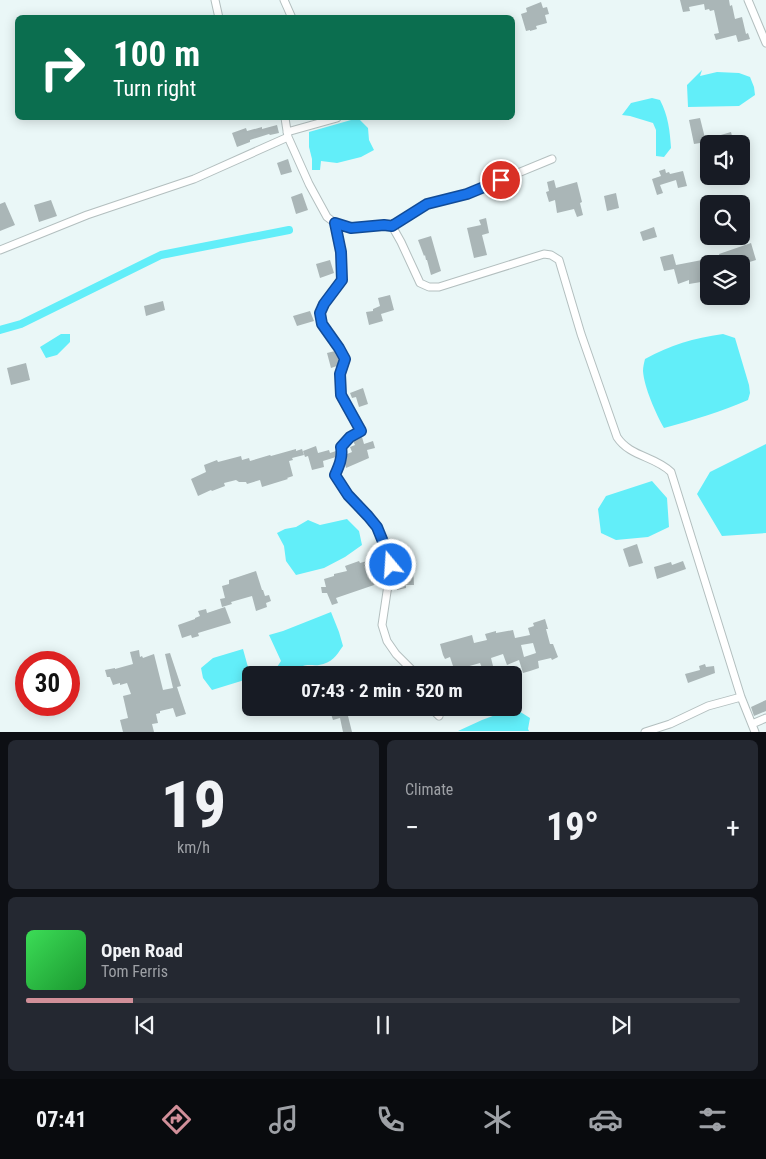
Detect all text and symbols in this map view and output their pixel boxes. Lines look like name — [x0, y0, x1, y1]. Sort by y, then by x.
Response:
text: 100 m — [113, 34, 200, 75]
icon: right — [30, 35, 95, 100]
text: Turn right — [113, 76, 196, 101]
map controls — [700, 135, 750, 305]
button: sound — [700, 135, 750, 185]
pin — [480, 159, 522, 201]
icon: arrive — [487, 166, 515, 194]
button: search — [700, 195, 750, 245]
button: layers — [700, 255, 750, 305]
position arrow — [364, 538, 416, 590]
speed limit sign: 30 — [15, 651, 80, 716]
text: 07:43 · 2 min · 520 m — [301, 679, 463, 702]
text: 19 — [161, 767, 226, 843]
text: Climate — [405, 780, 453, 799]
text: 19° — [546, 805, 599, 849]
text: − — [405, 811, 419, 844]
text: + — [726, 811, 740, 844]
text: km/h — [177, 838, 210, 857]
text: Open Road — [101, 939, 183, 962]
text: Tom Ferris — [101, 962, 168, 981]
icon: previous — [131, 1011, 159, 1039]
icon: pause — [369, 1011, 397, 1039]
icon: next — [607, 1011, 635, 1039]
icon: directions — [159, 1102, 194, 1137]
icon: music — [266, 1102, 301, 1137]
icon: phone — [373, 1102, 408, 1137]
icon: climate — [480, 1102, 515, 1137]
icon: car — [588, 1102, 623, 1137]
icon: filters — [695, 1102, 730, 1137]
text: 07:41 — [36, 1107, 87, 1132]

